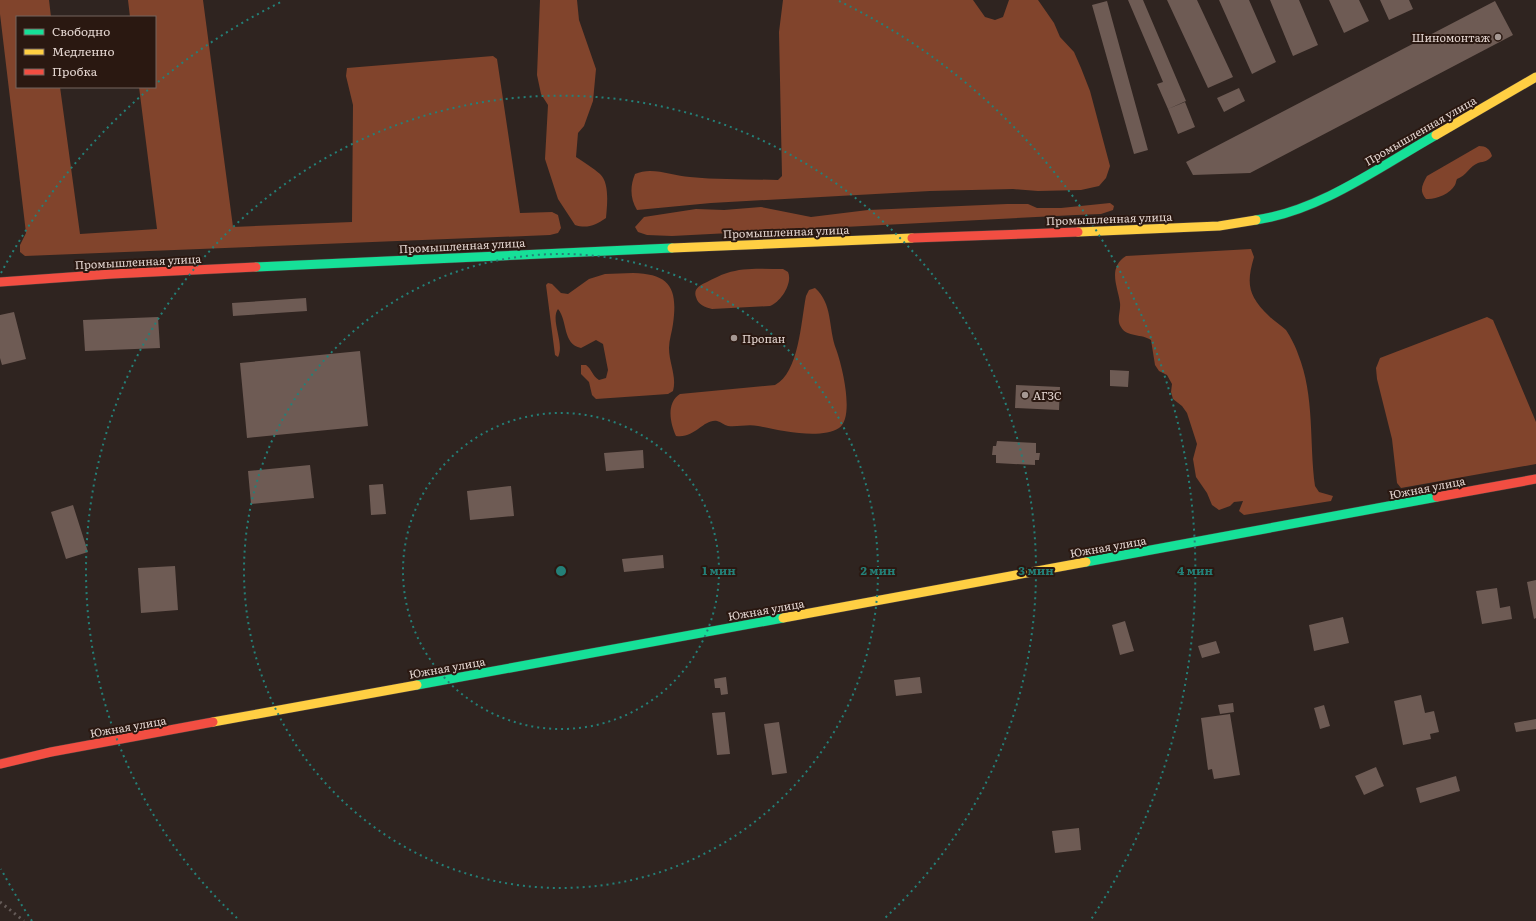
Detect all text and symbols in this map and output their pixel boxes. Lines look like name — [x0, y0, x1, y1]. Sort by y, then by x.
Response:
legend — [16, 16, 156, 88]
text: Свободно — [52, 22, 110, 40]
place label: Шиномонтаж — [1412, 29, 1491, 45]
marker: Шиномонтаж — [1493, 32, 1503, 42]
text: Медленно — [52, 42, 115, 60]
text: Пробка — [52, 62, 98, 80]
street label: Промышленная улица — [1361, 91, 1479, 169]
street label: Промышленная улица — [1045, 208, 1173, 228]
street label: Промышленная улица — [722, 221, 850, 241]
street label: Промышленная улица — [398, 234, 526, 256]
street label: Промышленная улица — [74, 250, 202, 272]
place label: Пропан — [742, 330, 785, 346]
marker: Пропан — [729, 333, 739, 343]
place label: АГЗС — [1033, 387, 1062, 403]
marker: АГЗС — [1020, 390, 1030, 400]
street label: Южная улица — [1388, 472, 1467, 502]
street label: Южная улица — [1069, 531, 1148, 561]
text: 1 мин — [702, 561, 736, 579]
text: 2 мин — [860, 561, 896, 579]
text: 3 мин — [1018, 561, 1054, 579]
text: 4 мин — [1177, 561, 1214, 579]
centre of rings — [554, 564, 568, 578]
street label: Южная улица — [727, 594, 806, 624]
street label: Южная улица — [408, 652, 487, 682]
street label: Южная улица — [89, 711, 168, 741]

